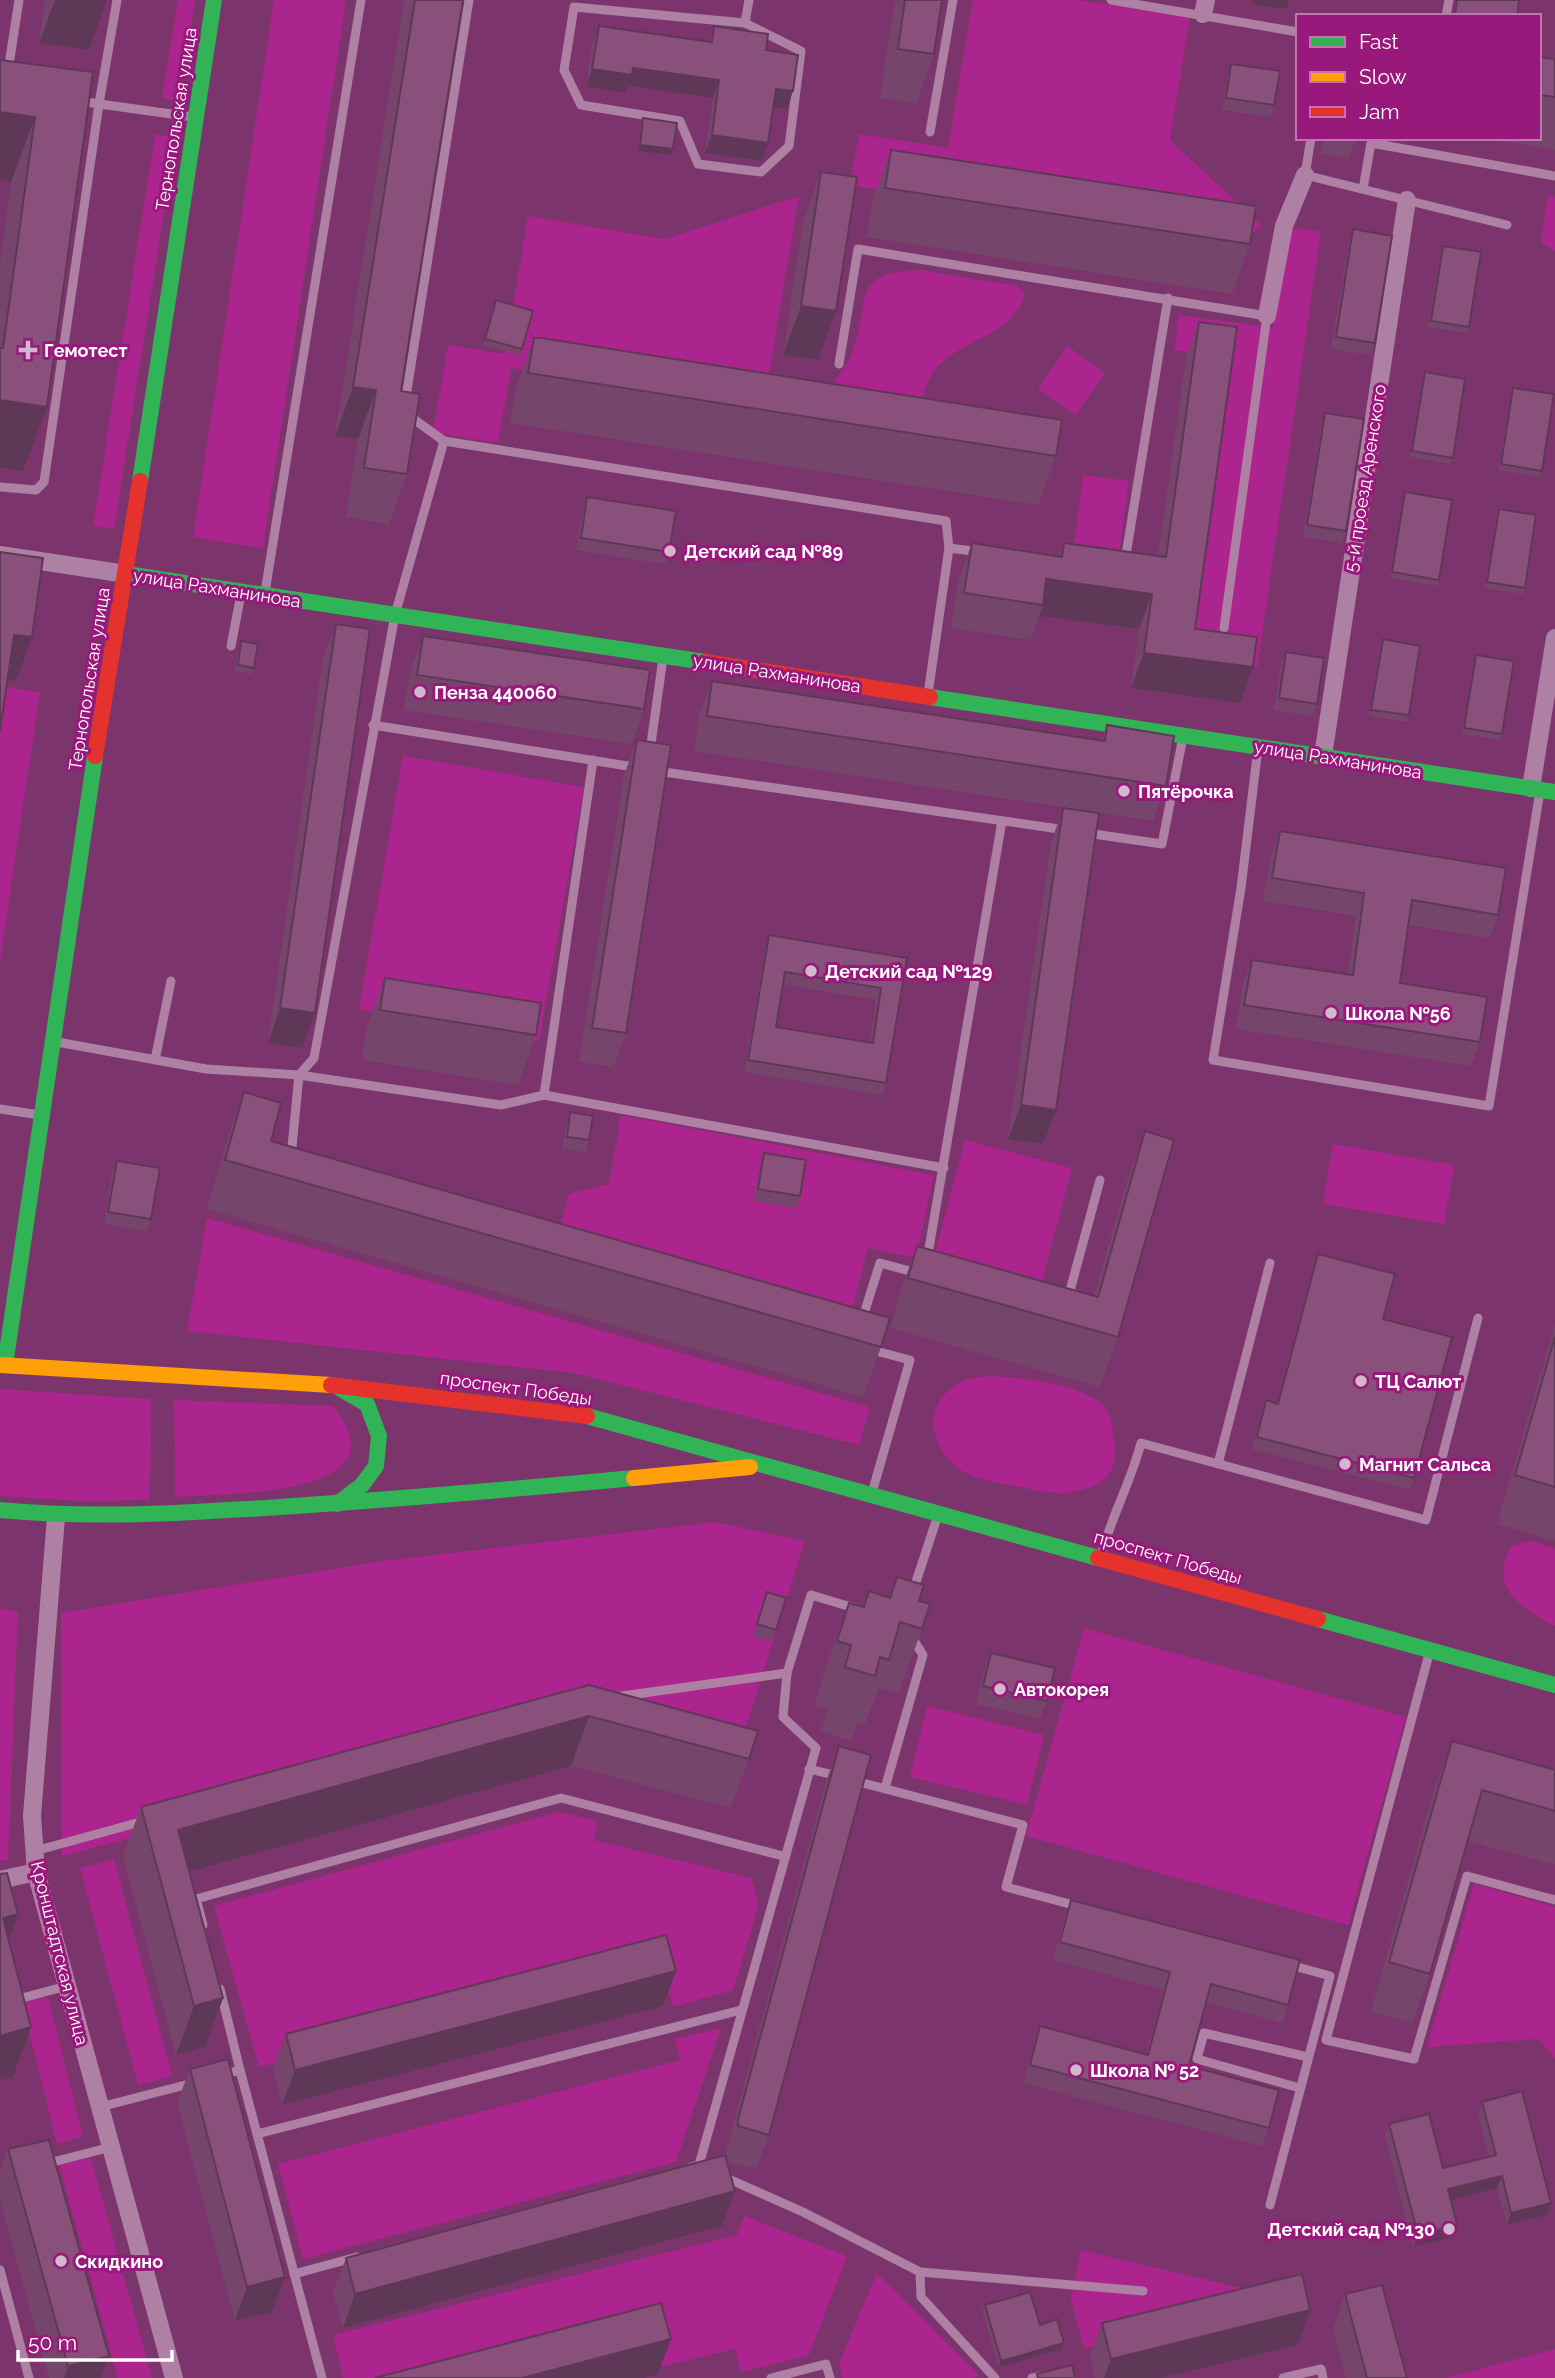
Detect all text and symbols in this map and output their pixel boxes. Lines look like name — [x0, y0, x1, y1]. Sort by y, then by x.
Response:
legend — [1296, 14, 1541, 140]
street label: Тернопольская улица — [151, 26, 201, 212]
text: Fast — [1359, 29, 1399, 54]
text: Slow — [1359, 64, 1407, 89]
text: Jam — [1359, 99, 1400, 124]
marker: Гемотест — [18, 340, 38, 360]
place label: Гемотест — [44, 340, 127, 361]
street label: 5-й проезд Аренского — [1340, 382, 1390, 573]
place label: Детский сад №89 — [684, 541, 843, 562]
marker: Детский сад №89 — [662, 543, 678, 559]
street label: улица Рахманинова — [132, 564, 302, 612]
street label: Тернопольская улица — [64, 586, 114, 772]
street label: улица Рахманинова — [692, 649, 862, 697]
place label: Пенза 440060 — [434, 682, 557, 703]
marker: Пенза 440060 — [412, 684, 428, 700]
street label: улица Рахманинова — [1253, 735, 1423, 783]
place label: Пятёрочка — [1138, 781, 1234, 802]
marker: Пятёрочка — [1116, 783, 1132, 799]
place label: Детский сад №129 — [825, 961, 992, 982]
marker: Детский сад №129 — [803, 963, 819, 979]
place label: Школа №56 — [1345, 1003, 1451, 1024]
marker: Школа №56 — [1323, 1005, 1339, 1021]
street label: проспект Победы — [439, 1367, 593, 1409]
place label: ТЦ Салют — [1375, 1371, 1461, 1392]
marker: ТЦ Салют — [1353, 1373, 1369, 1389]
place label: Магнит Сальса — [1359, 1454, 1491, 1475]
marker: Магнит Сальса — [1337, 1456, 1353, 1472]
street label: проспект Победы — [1092, 1526, 1244, 1588]
place label: Автокорея — [1014, 1679, 1109, 1700]
marker: Автокорея — [992, 1681, 1008, 1697]
street label: Кронштадтская улица — [27, 1859, 93, 2047]
place label: Школа № 52 — [1090, 2060, 1199, 2081]
marker: Школа № 52 — [1068, 2062, 1084, 2078]
place label: Детский сад №130 — [1267, 2219, 1435, 2240]
marker: Детский сад №130 — [1441, 2221, 1457, 2237]
place label: Скидкино — [75, 2251, 163, 2272]
marker: Скидкино — [53, 2253, 69, 2269]
scale bar — [18, 2318, 172, 2362]
text: 50 m — [28, 2330, 77, 2355]

